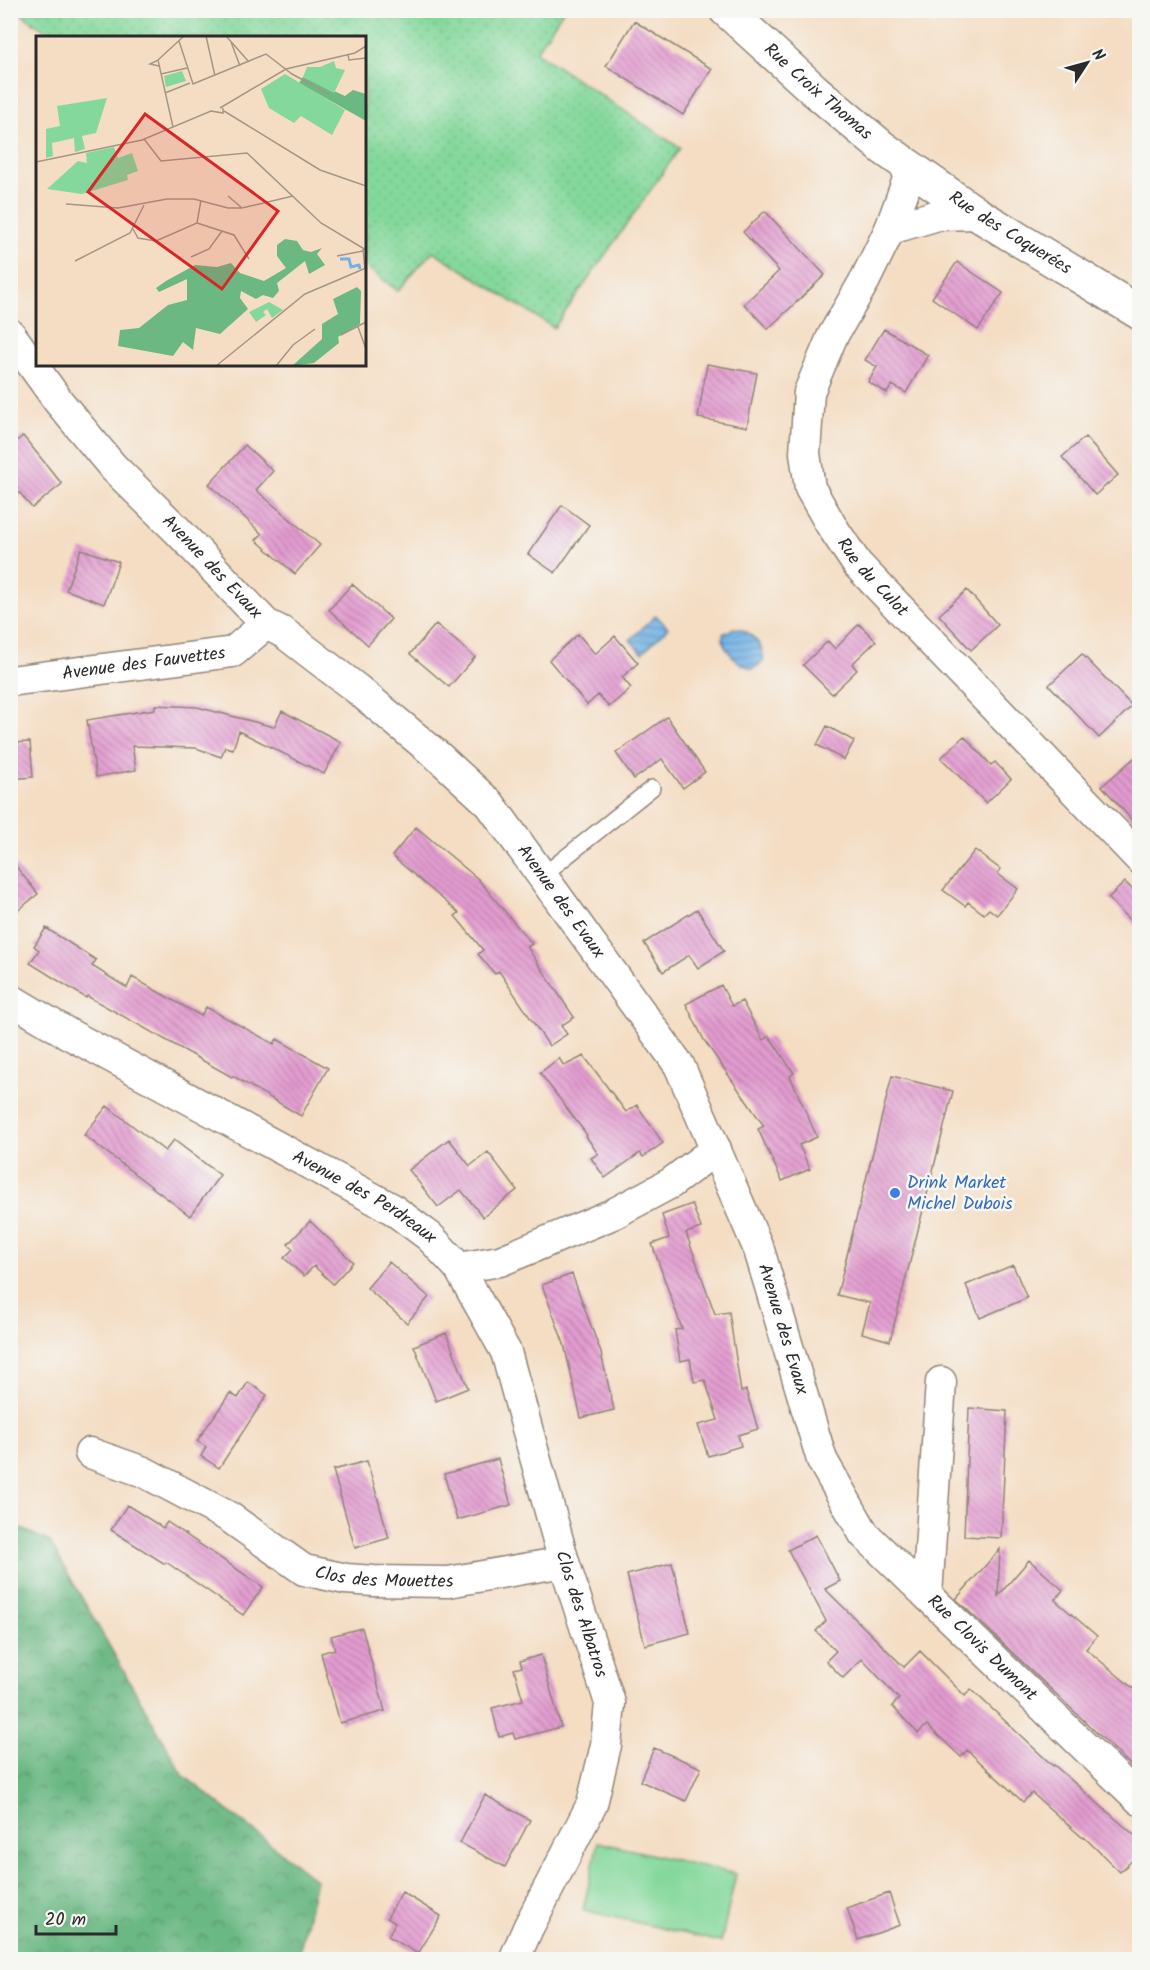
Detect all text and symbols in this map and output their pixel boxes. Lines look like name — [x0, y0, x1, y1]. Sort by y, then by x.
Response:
north arrow — [1057, 33, 1117, 93]
inset map — [36, 36, 366, 366]
street label: Rue Croix Thomas — [757, 36, 879, 148]
text: N — [1085, 44, 1111, 67]
street label: Rue des Coquerées — [942, 184, 1077, 283]
street label: Avenue des Evaux — [155, 508, 269, 626]
street label: Rue du Culot — [829, 532, 916, 625]
street label: Avenue des Fauvettes — [61, 639, 228, 689]
street label: Avenue des Evaux — [509, 838, 612, 965]
street label: Avenue des Perdreaux — [287, 1143, 444, 1251]
place label: Drink Market Michel Dubois — [907, 1169, 1013, 1219]
marker: Drink Market Michel Dubois — [888, 1186, 902, 1200]
street label: Avenue des Evaux — [749, 1260, 816, 1398]
street label: Clos des Albatros — [547, 1547, 615, 1682]
street label: Clos des Mouettes — [312, 1558, 456, 1597]
street label: Rue Clovis Dumont — [920, 1588, 1045, 1709]
scale bar — [36, 1898, 116, 1936]
text: 20 m — [45, 1906, 86, 1935]

